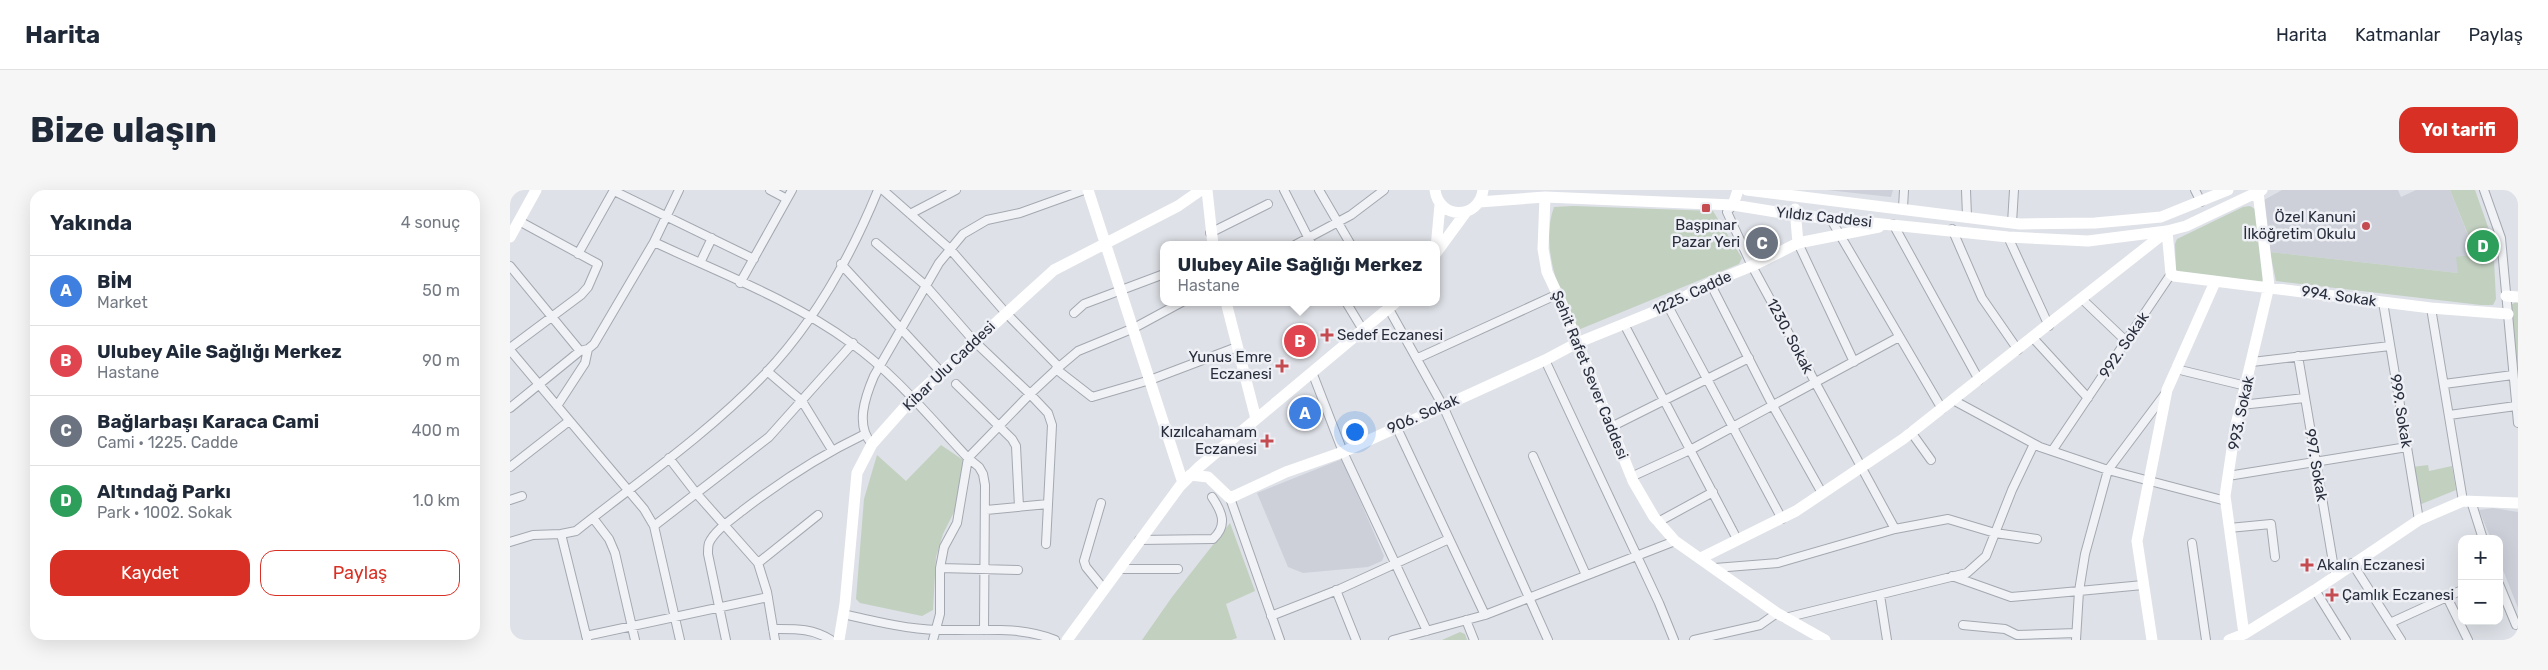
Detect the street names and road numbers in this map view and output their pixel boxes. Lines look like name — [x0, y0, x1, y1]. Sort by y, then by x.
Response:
street label: Yıldız Caddesi — [1775, 203, 1873, 231]
street label: 1225. Cadde — [1650, 267, 1734, 319]
street label: 994. Sokak — [2300, 282, 2378, 310]
street label: Şehit Rafet Sever Caddesi — [1548, 288, 1632, 462]
street label: 1230. Sokak — [1763, 295, 1817, 377]
street label: 992. Sokak — [2095, 308, 2153, 381]
street label: Kibar Ulu Caddesi — [899, 317, 999, 415]
street label: 999. Sokak — [2386, 373, 2416, 450]
street label: 993. Sokak — [2224, 374, 2258, 452]
street label: 906. Sokak — [1384, 390, 1462, 438]
street label: 997. Sokak — [2301, 427, 2331, 503]

